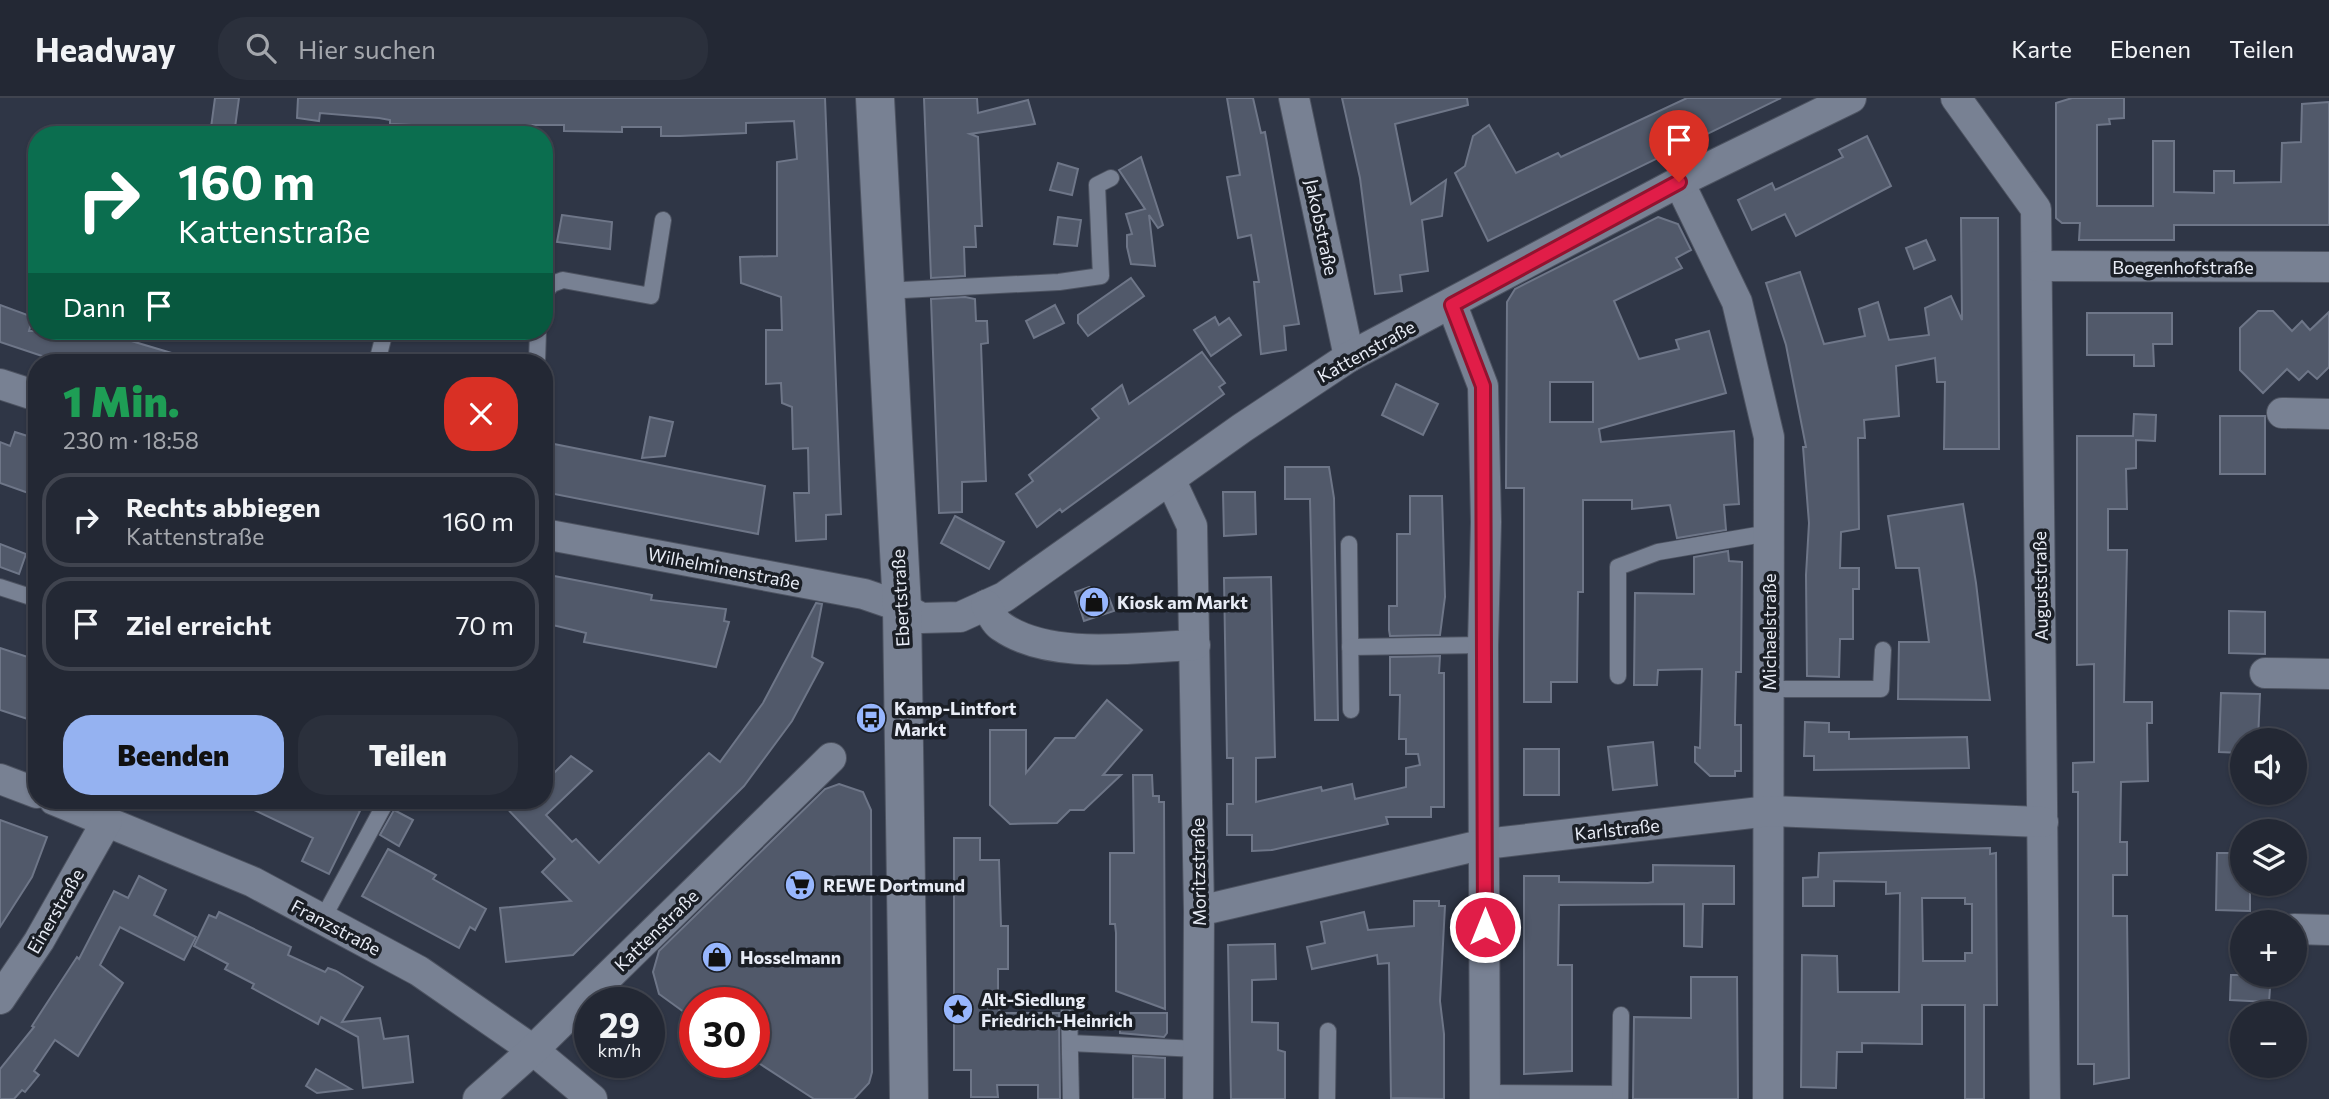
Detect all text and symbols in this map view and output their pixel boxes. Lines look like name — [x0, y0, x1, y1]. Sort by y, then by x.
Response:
search box — [218, 17, 708, 80]
text: Headway — [35, 28, 176, 69]
icon: search — [242, 29, 280, 67]
text: Hier suchen — [298, 33, 436, 64]
text: Karte — [2011, 34, 2072, 63]
text: Ebenen — [2110, 34, 2191, 63]
text: Teilen — [2229, 34, 2294, 63]
pin — [1649, 110, 1709, 182]
icon: arrive — [1660, 121, 1698, 159]
text: 160 m — [178, 150, 315, 210]
icon: right — [63, 154, 154, 245]
street label: Jakobstraße — [1301, 177, 1343, 277]
text: Kattenstraße — [178, 210, 371, 250]
street label: Boegenhofstraße — [2112, 256, 2254, 278]
icon: arrive — [140, 287, 178, 325]
text: Dann — [63, 291, 126, 322]
street label: Kattenstraße — [1313, 315, 1419, 387]
text: 1 Min. — [63, 374, 180, 426]
button: close — [444, 377, 518, 451]
text: 230 m · 18:58 — [63, 426, 199, 454]
text: Rechts abbiegen — [126, 491, 321, 522]
icon: right — [67, 501, 105, 539]
text: 160 m — [442, 505, 514, 536]
text: Kattenstraße — [126, 522, 264, 550]
street label: Auguststraße — [2028, 531, 2052, 641]
street label: Wilhelminenstraße — [646, 542, 802, 594]
street label: Ebertstraße — [886, 549, 914, 647]
street label: Michaelstraße — [1758, 574, 1780, 690]
shop icon: Kiosk am Markt — [1077, 585, 1111, 619]
place label: Kiosk am Markt — [1117, 591, 1248, 613]
icon: arrive — [67, 605, 105, 643]
text: Ziel erreicht — [126, 609, 271, 640]
text: 70 m — [456, 609, 514, 640]
place label: Kamp-Lintfort Markt — [894, 697, 1017, 740]
bus stop icon: Kamp-Lintfort Markt — [854, 701, 888, 735]
button: Beenden — [63, 715, 284, 795]
button: Teilen — [298, 715, 518, 795]
map controls — [2230, 728, 2307, 1078]
button: sound — [2230, 728, 2307, 805]
street label: Karlstraße — [1573, 814, 1661, 844]
street label: Moritzstraße — [1186, 818, 1210, 926]
button: layers — [2230, 819, 2307, 896]
street label: Einerstraße — [22, 865, 88, 957]
supermarket icon: REWE Dortmund — [783, 868, 817, 902]
place label: REWE Dortmund — [823, 874, 965, 896]
street label: Kattenstraße — [609, 884, 703, 976]
position arrow — [1448, 890, 1522, 964]
street label: Franzstraße — [288, 894, 384, 960]
button: + — [2230, 910, 2307, 987]
shop icon: Hosselmann — [700, 940, 734, 974]
place label: Hosselmann — [740, 946, 841, 968]
speed limit sign: 30 — [679, 987, 770, 1078]
place label: Alt-Siedlung Friedrich-Heinrich — [981, 988, 1133, 1031]
place icon: Alt-Siedlung Friedrich-Heinrich — [941, 992, 975, 1026]
button: − — [2230, 1001, 2307, 1078]
text: 29 — [599, 1002, 640, 1045]
text: km/h — [598, 1039, 641, 1061]

